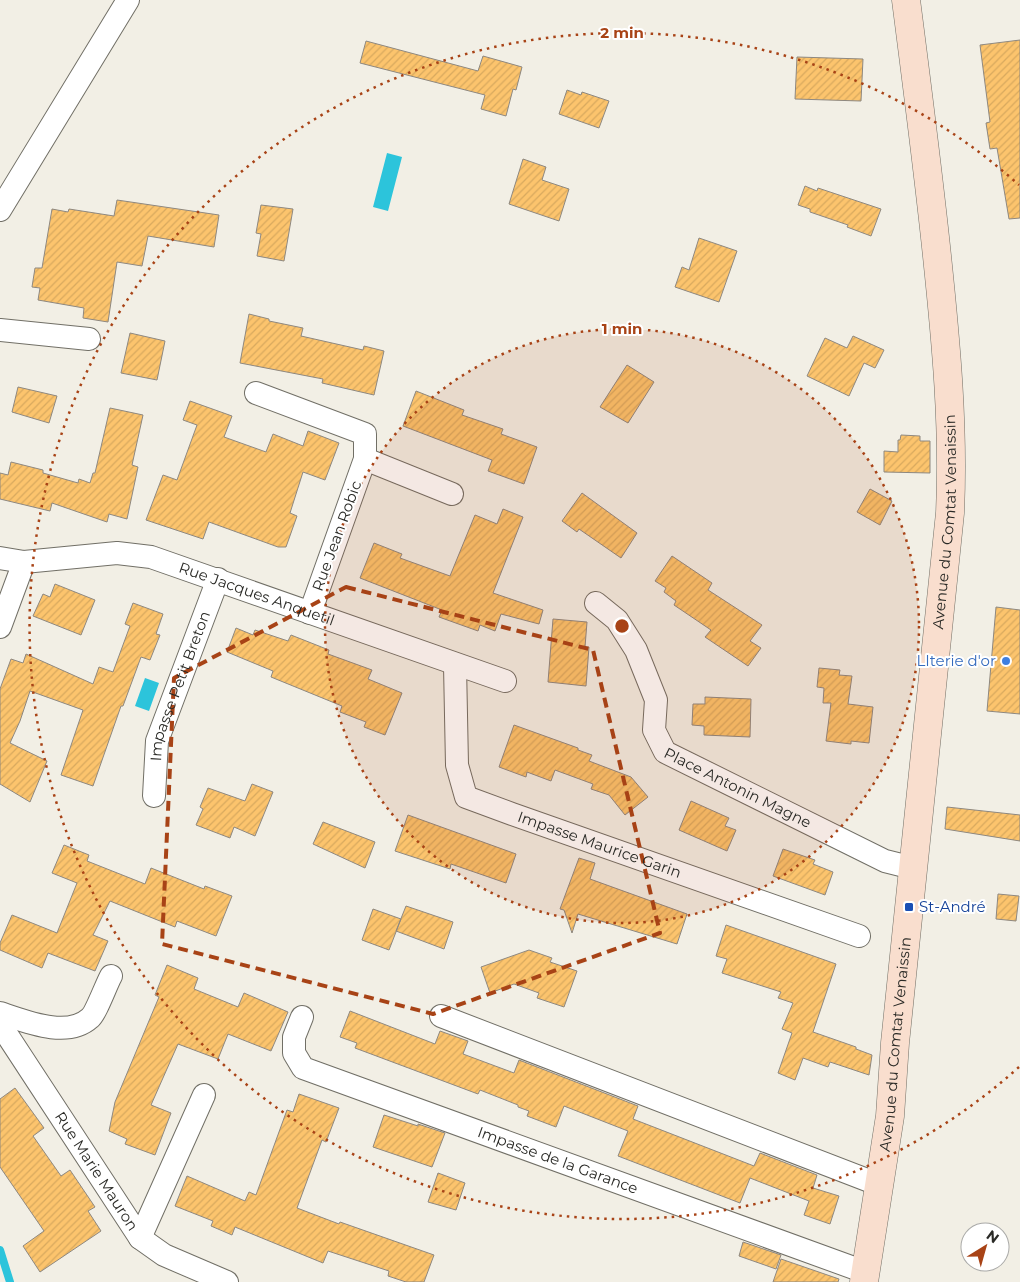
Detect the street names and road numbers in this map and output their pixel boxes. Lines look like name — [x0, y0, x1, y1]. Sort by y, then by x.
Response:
street label: Avenue du Comtat Venaissin — [928, 414, 960, 630]
street label: Rue Jean Robic — [308, 478, 365, 594]
street label: Rue Jacques Anquetil — [177, 558, 337, 630]
street label: Impasse Petit Breton — [146, 608, 214, 762]
street label: Place Antonin Magne — [661, 743, 815, 832]
street label: Impasse Maurice Garin — [515, 807, 684, 882]
street label: Avenue du Comtat Venaissin — [875, 936, 915, 1153]
street label: Rue Marie Mauron — [51, 1108, 143, 1234]
street label: Impasse de la Garance — [475, 1122, 641, 1198]

